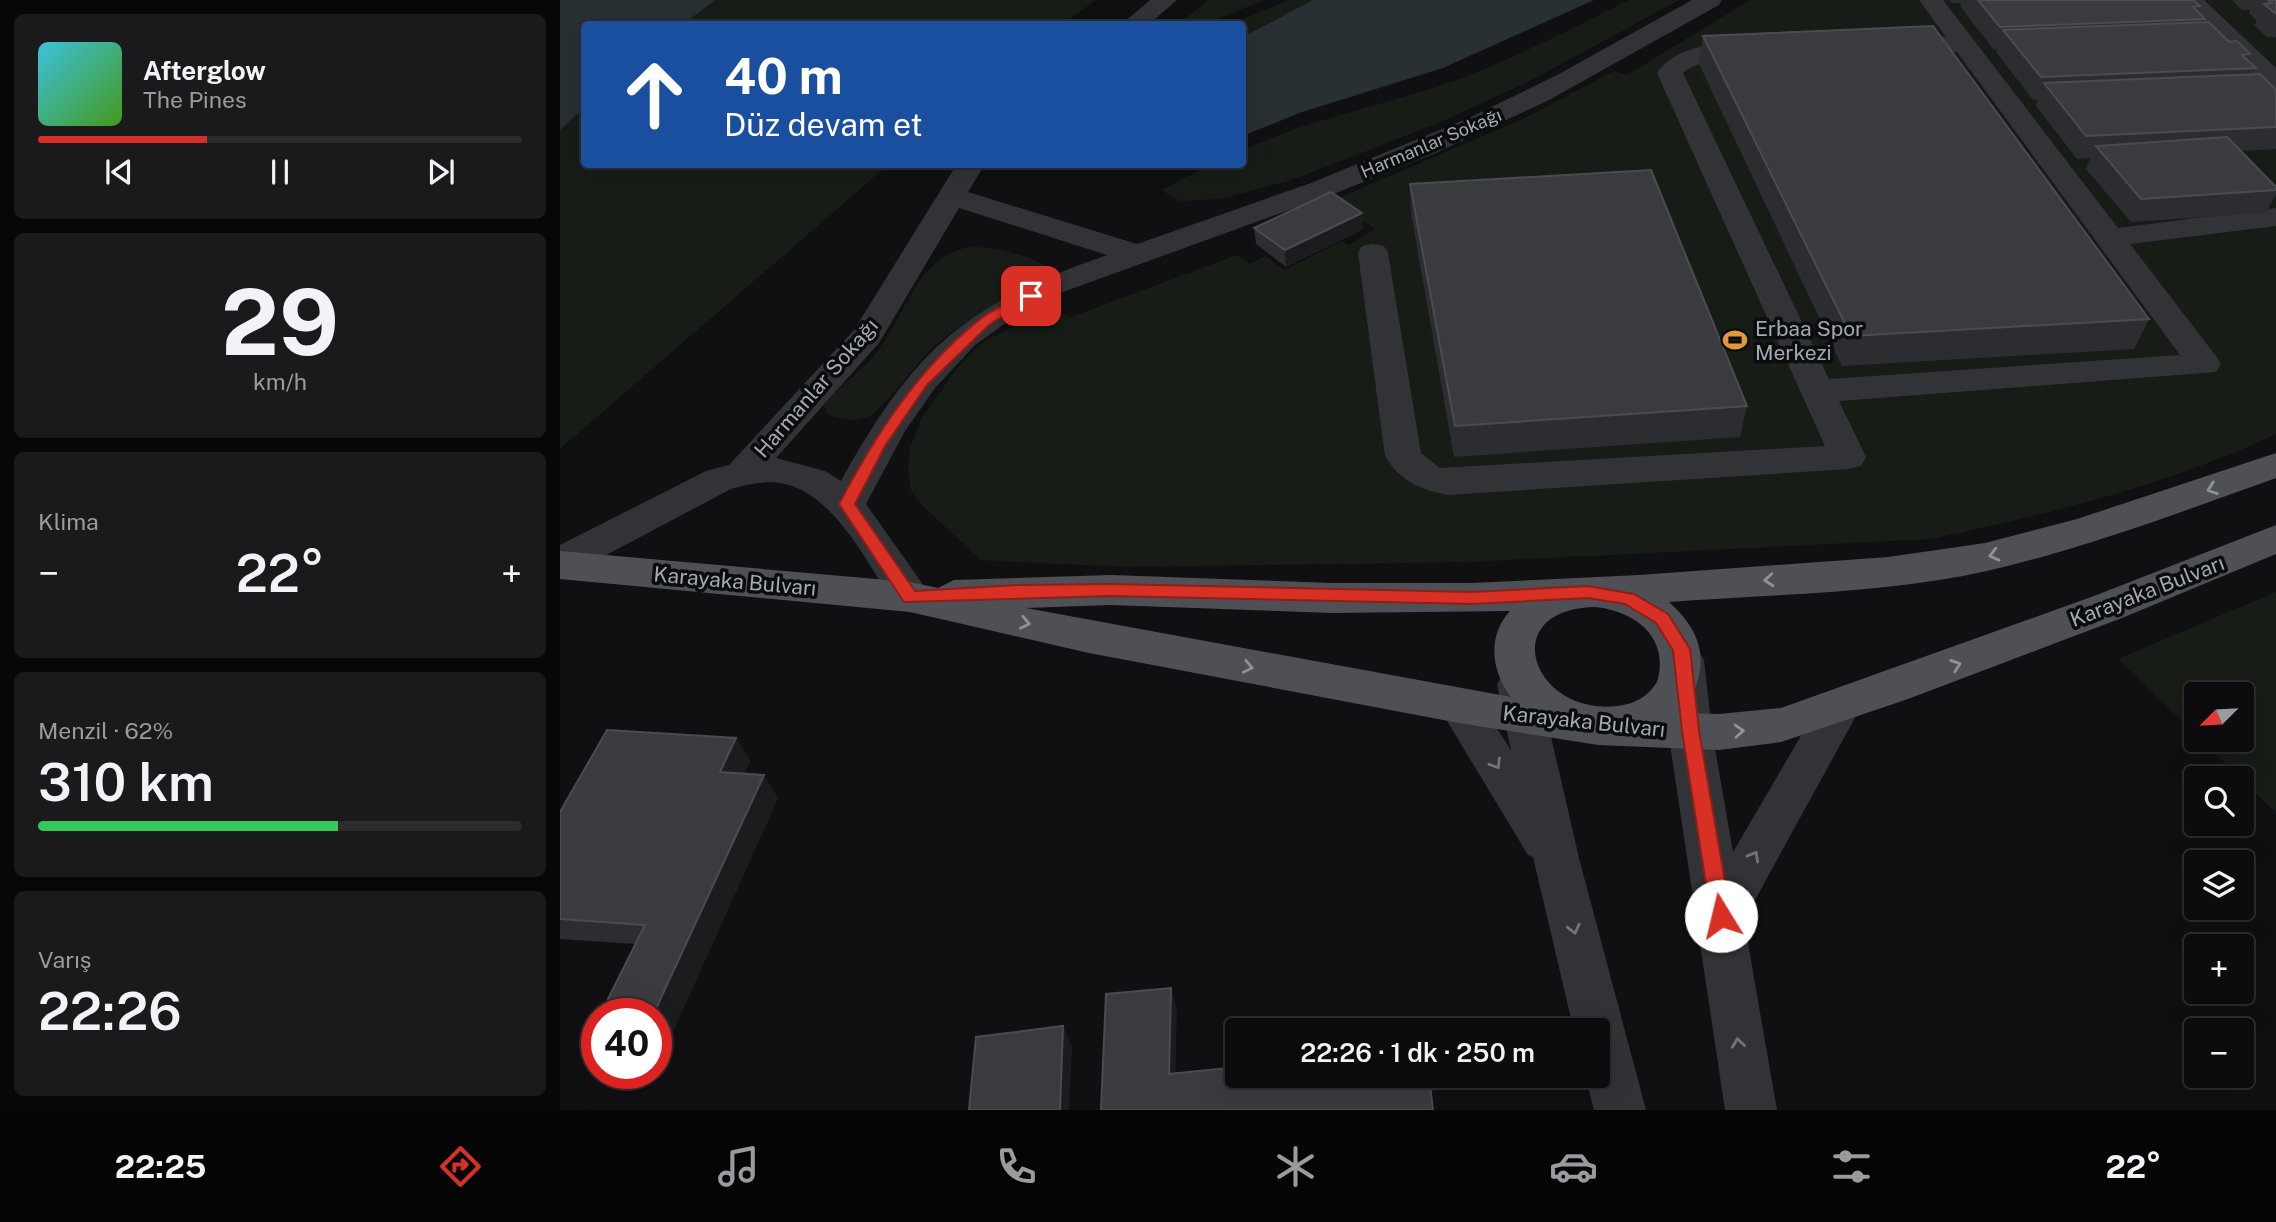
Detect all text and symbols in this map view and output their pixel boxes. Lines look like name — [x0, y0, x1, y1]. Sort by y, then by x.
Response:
text: 40 m — [724, 47, 843, 105]
icon: ahead — [609, 49, 700, 140]
text: Afterglow — [143, 55, 266, 86]
text: The Pines — [143, 86, 247, 113]
street label: Harmanlar Sokağı — [1357, 104, 1505, 182]
text: Düz devam et — [724, 106, 923, 143]
icon: previous — [100, 153, 138, 191]
icon: pause — [261, 153, 299, 191]
icon: next — [422, 153, 460, 191]
pin — [1001, 266, 1061, 326]
text: 29 — [221, 269, 339, 375]
icon: arrive — [1012, 277, 1050, 315]
street label: Harmanlar Sokağı — [749, 313, 883, 463]
place label: Erbaa Spor Merkezi — [1755, 316, 1863, 365]
sports icon: Erbaa Spor Merkezi — [1721, 326, 1749, 354]
text: km/h — [253, 368, 307, 395]
one-way arrow — [2207, 481, 2219, 495]
text: Klima — [38, 508, 99, 535]
text: 22° — [236, 543, 324, 604]
one-way arrow — [1989, 547, 2001, 561]
street label: Karayaka Bulvarı — [2066, 550, 2228, 632]
text: − — [38, 551, 59, 596]
text: + — [501, 551, 522, 596]
street label: Karayaka Bulvarı — [653, 561, 817, 601]
one-way arrow — [1763, 572, 1774, 587]
one-way arrow — [1019, 615, 1031, 629]
one-way arrow — [1242, 658, 1254, 673]
one-way arrow — [1950, 659, 1962, 673]
north arrow — [2184, 682, 2254, 752]
map controls — [2184, 682, 2254, 1088]
street label: Karayaka Bulvarı — [1502, 700, 1666, 742]
text: Menzil · 62% — [38, 717, 173, 744]
one-way arrow — [1734, 724, 1745, 739]
text: 310 km — [38, 752, 214, 813]
one-way arrow — [1487, 756, 1500, 769]
button: search — [2184, 766, 2254, 836]
button: layers — [2184, 850, 2254, 920]
one-way arrow — [1746, 851, 1759, 863]
position arrow — [1684, 879, 1758, 953]
one-way arrow — [1566, 922, 1580, 934]
button: + — [2184, 934, 2254, 1004]
text: Varış — [38, 946, 91, 973]
text: 22:26 — [38, 981, 182, 1042]
speed limit sign: 40 — [581, 998, 672, 1089]
button: − — [2184, 1018, 2254, 1088]
text: 22:26 · 1 dk · 250 m — [1300, 1037, 1535, 1068]
one-way arrow — [1731, 1037, 1746, 1049]
icon: directions — [436, 1142, 485, 1191]
icon: music — [714, 1142, 763, 1191]
icon: phone — [992, 1142, 1041, 1191]
icon: climate — [1271, 1142, 1320, 1191]
icon: car — [1549, 1142, 1598, 1191]
icon: filters — [1827, 1142, 1876, 1191]
text: 22:25 — [115, 1148, 206, 1185]
text: 22° — [2105, 1148, 2161, 1185]

